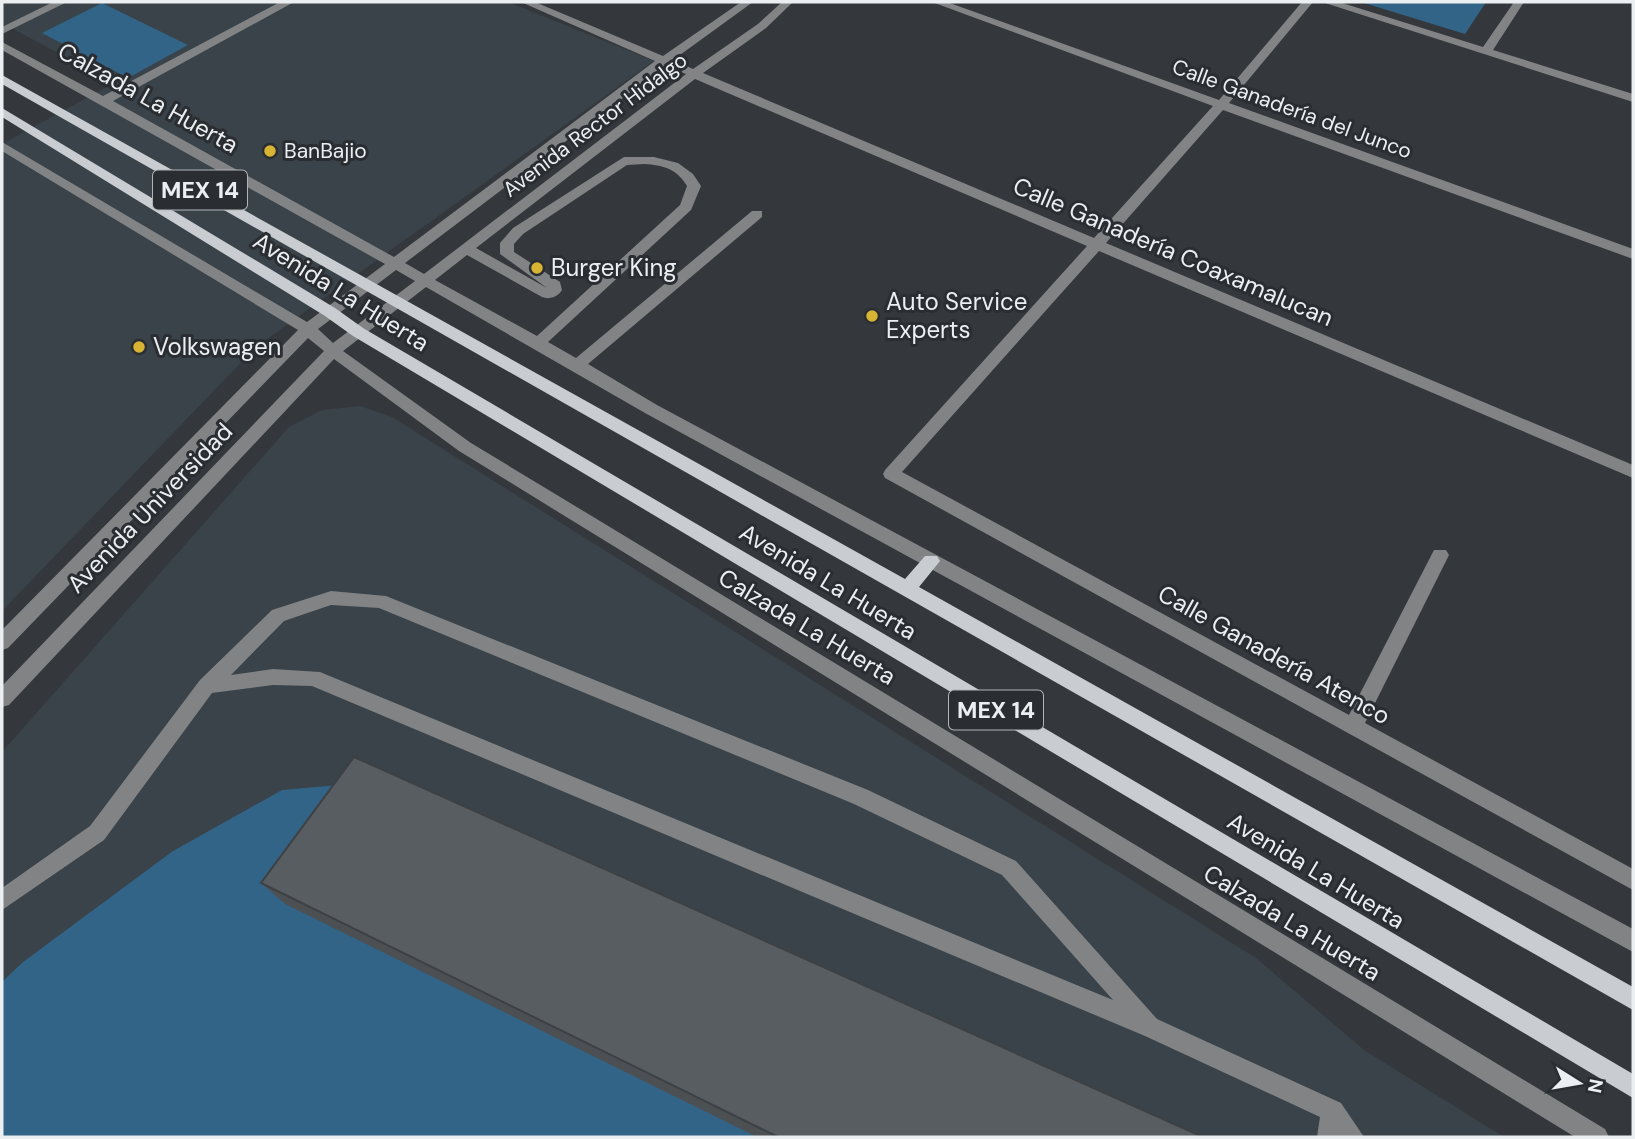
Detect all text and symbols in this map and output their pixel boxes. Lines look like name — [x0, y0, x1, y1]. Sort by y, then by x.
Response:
street label: Calzada La Huerta — [53, 35, 244, 160]
street label: Avenida Rector Hidalgo — [497, 46, 693, 204]
street label: Calle Ganadería del Junco — [1168, 53, 1416, 165]
place label: BanBajio — [284, 137, 367, 165]
marker: BanBajio — [262, 143, 278, 159]
road number: MEX 14 — [153, 170, 247, 210]
street label: Calle Ganadería Coaxamalucan — [1008, 170, 1338, 333]
street label: Avenida La Huerta — [248, 225, 435, 358]
place label: Burger King — [551, 252, 677, 283]
marker: Burger King — [529, 260, 545, 276]
place label: Auto Service Experts — [886, 286, 1027, 345]
marker: Auto Service Experts — [864, 308, 880, 324]
place label: Volkswagen — [153, 331, 281, 362]
marker: Volkswagen — [131, 339, 147, 355]
street label: Avenida Universidad — [60, 416, 239, 599]
street label: Avenida La Huerta — [734, 516, 923, 647]
street label: Calzada La Huerta — [713, 561, 902, 692]
street label: Calle Ganadería Atenco — [1153, 578, 1396, 731]
road number: MEX 14 — [949, 690, 1043, 730]
street label: Avenida La Huerta — [1222, 805, 1411, 936]
street label: Calzada La Huerta — [1198, 857, 1387, 988]
north arrow — [1544, 1048, 1614, 1118]
text: N — [1582, 1077, 1609, 1095]

